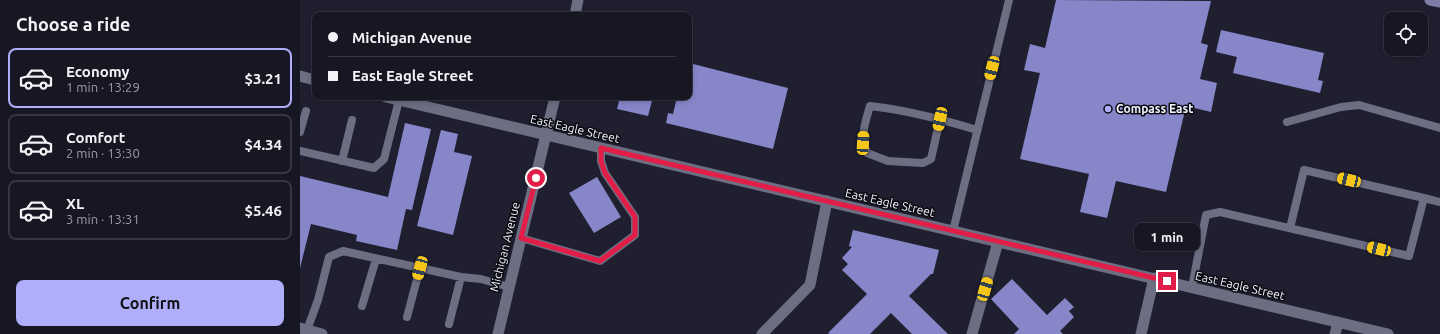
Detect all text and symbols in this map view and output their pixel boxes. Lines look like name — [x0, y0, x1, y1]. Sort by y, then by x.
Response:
map controls — [1384, 12, 1428, 56]
button: locate — [1384, 12, 1428, 56]
text: Choose a ride — [16, 14, 130, 34]
text: Michigan Avenue — [352, 29, 472, 46]
car — [983, 55, 1001, 81]
icon: car — [18, 60, 54, 96]
text: Economy — [66, 63, 130, 80]
text: East Eagle Street — [352, 67, 473, 84]
text: $3.21 — [244, 70, 282, 87]
text: 1 min · 13:29 — [66, 80, 140, 94]
place label: Compass East — [1116, 102, 1193, 115]
marker: Compass East — [1103, 104, 1113, 114]
car — [932, 106, 948, 132]
street label: East Eagle Street — [529, 112, 621, 145]
icon: car — [18, 126, 54, 162]
text: Comfort — [66, 129, 125, 146]
car — [856, 131, 870, 155]
text: $4.34 — [244, 136, 282, 153]
text: 2 min · 13:30 — [66, 146, 140, 160]
route start — [527, 169, 545, 187]
car — [1336, 171, 1362, 189]
street label: East Eagle Street — [844, 186, 936, 219]
icon: car — [18, 192, 54, 228]
text: XL — [66, 195, 84, 212]
street label: Michigan Avenue — [487, 201, 522, 293]
text: $5.46 — [244, 202, 282, 219]
text: 3 min · 13:31 — [66, 212, 140, 226]
callout: 1 min — [1134, 223, 1200, 251]
text: 1 min — [1151, 230, 1183, 244]
car — [1366, 240, 1392, 258]
car — [411, 255, 429, 281]
street label: East Eagle Street — [1194, 269, 1286, 302]
route end — [1158, 272, 1176, 290]
car — [976, 276, 994, 302]
button: Confirm — [16, 280, 284, 326]

